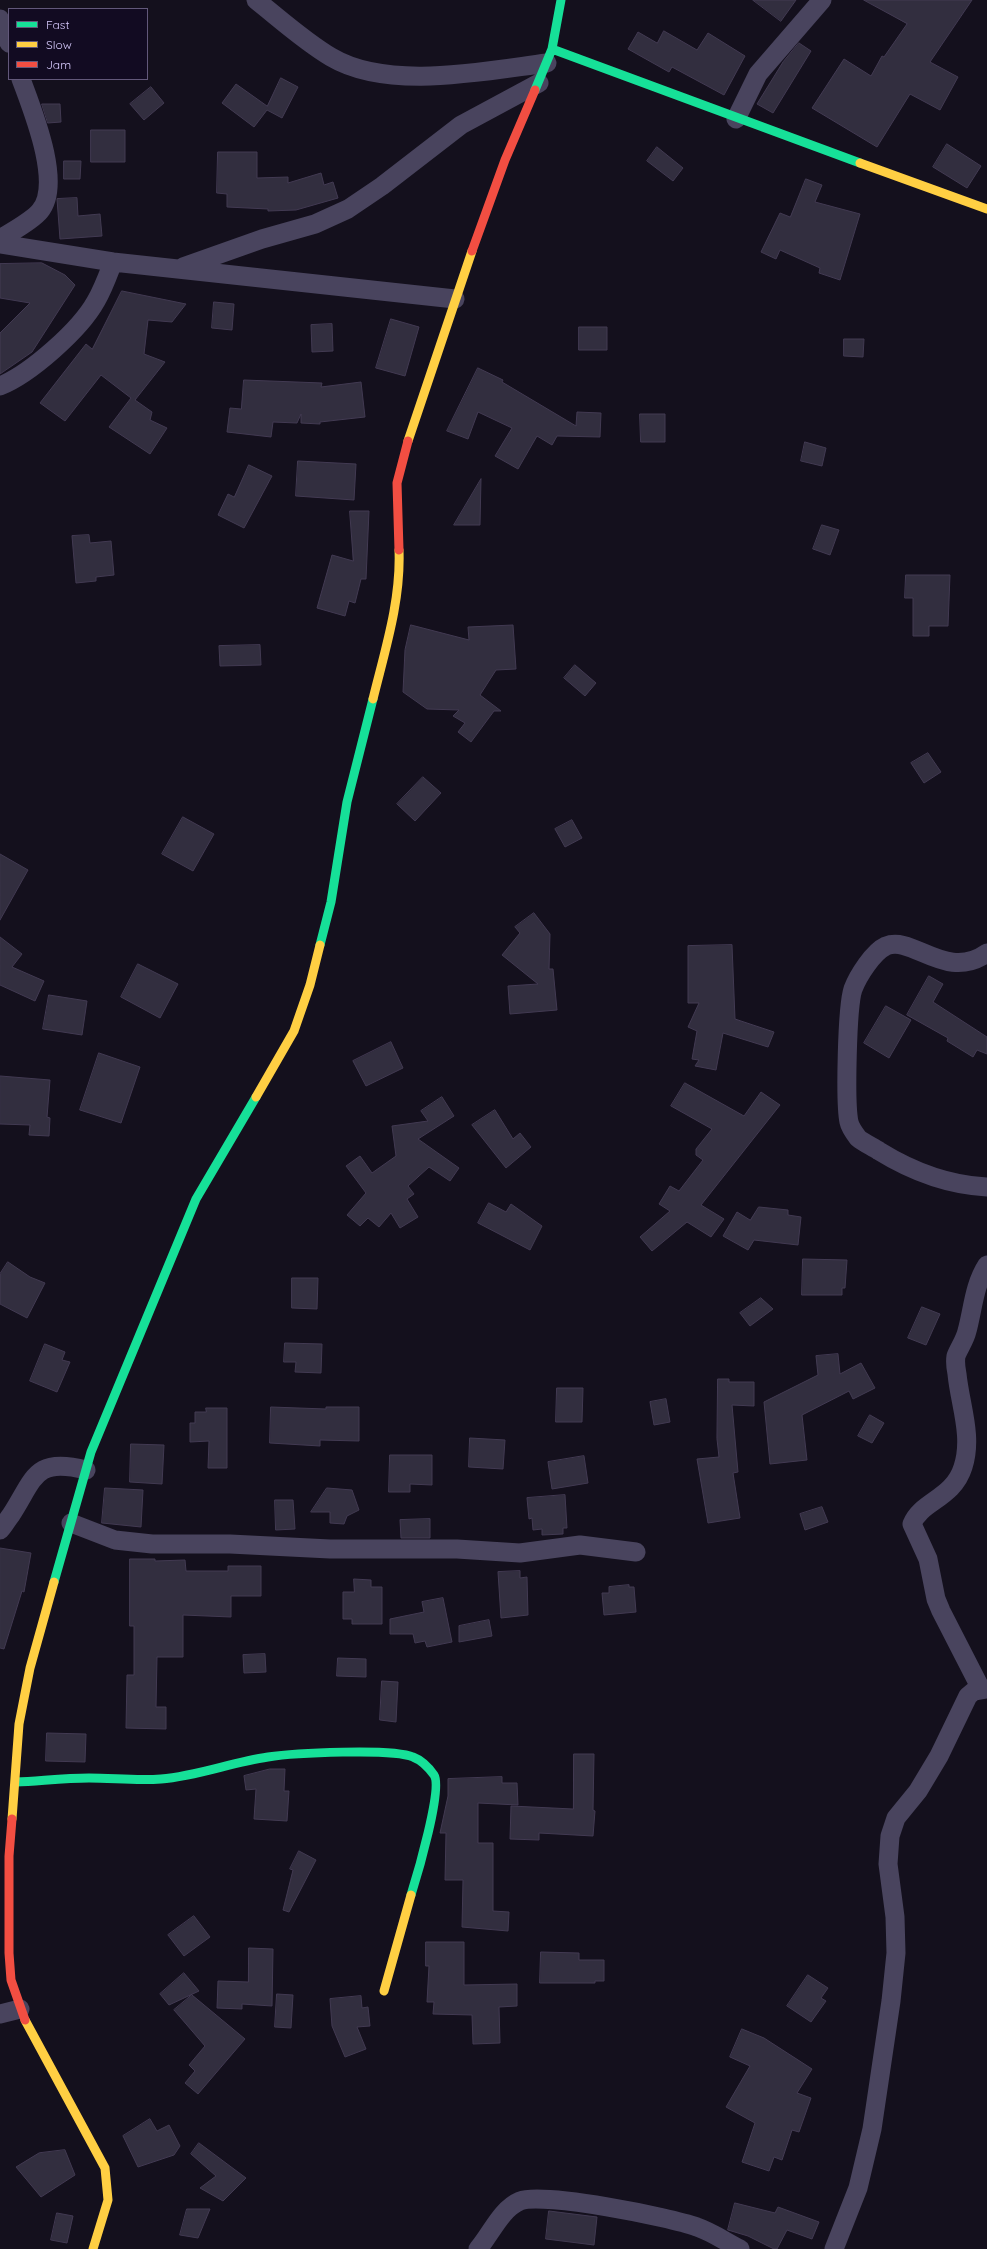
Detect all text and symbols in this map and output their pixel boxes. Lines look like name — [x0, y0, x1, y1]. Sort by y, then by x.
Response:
legend — [8, 8, 148, 80]
text: Fast — [46, 17, 70, 32]
text: Slow — [46, 37, 72, 52]
text: Jam — [46, 57, 71, 72]

